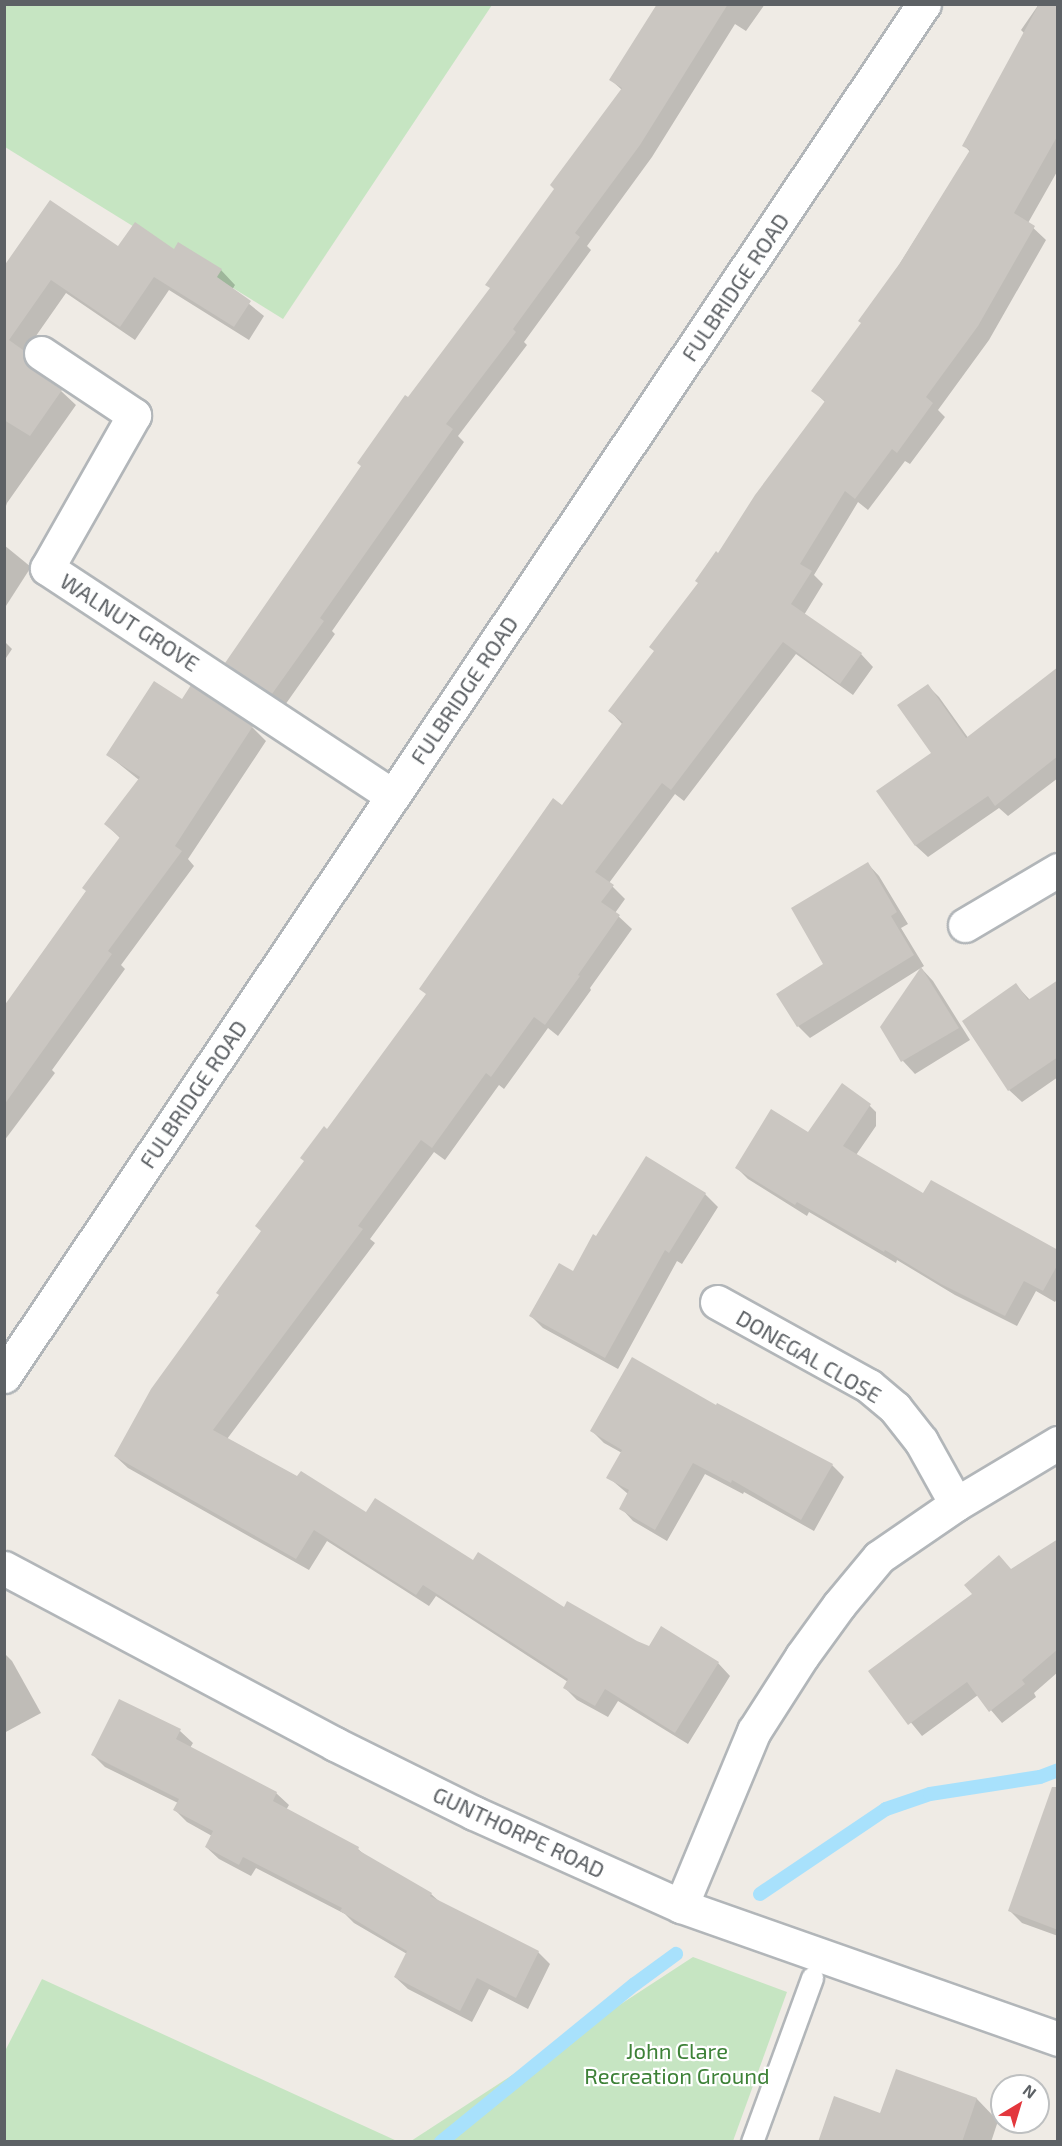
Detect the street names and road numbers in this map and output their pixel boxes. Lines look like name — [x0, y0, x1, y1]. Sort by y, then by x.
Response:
street label: FULBRIDGE ROAD — [676, 208, 794, 366]
street label: WALNUT GROVE — [55, 567, 205, 677]
street label: FULBRIDGE ROAD — [405, 611, 523, 769]
street label: FULBRIDGE ROAD — [134, 1015, 252, 1173]
street label: DONEGAL CLOSE — [732, 1304, 886, 1408]
street label: GUNTHORPE ROAD — [429, 1781, 609, 1883]

